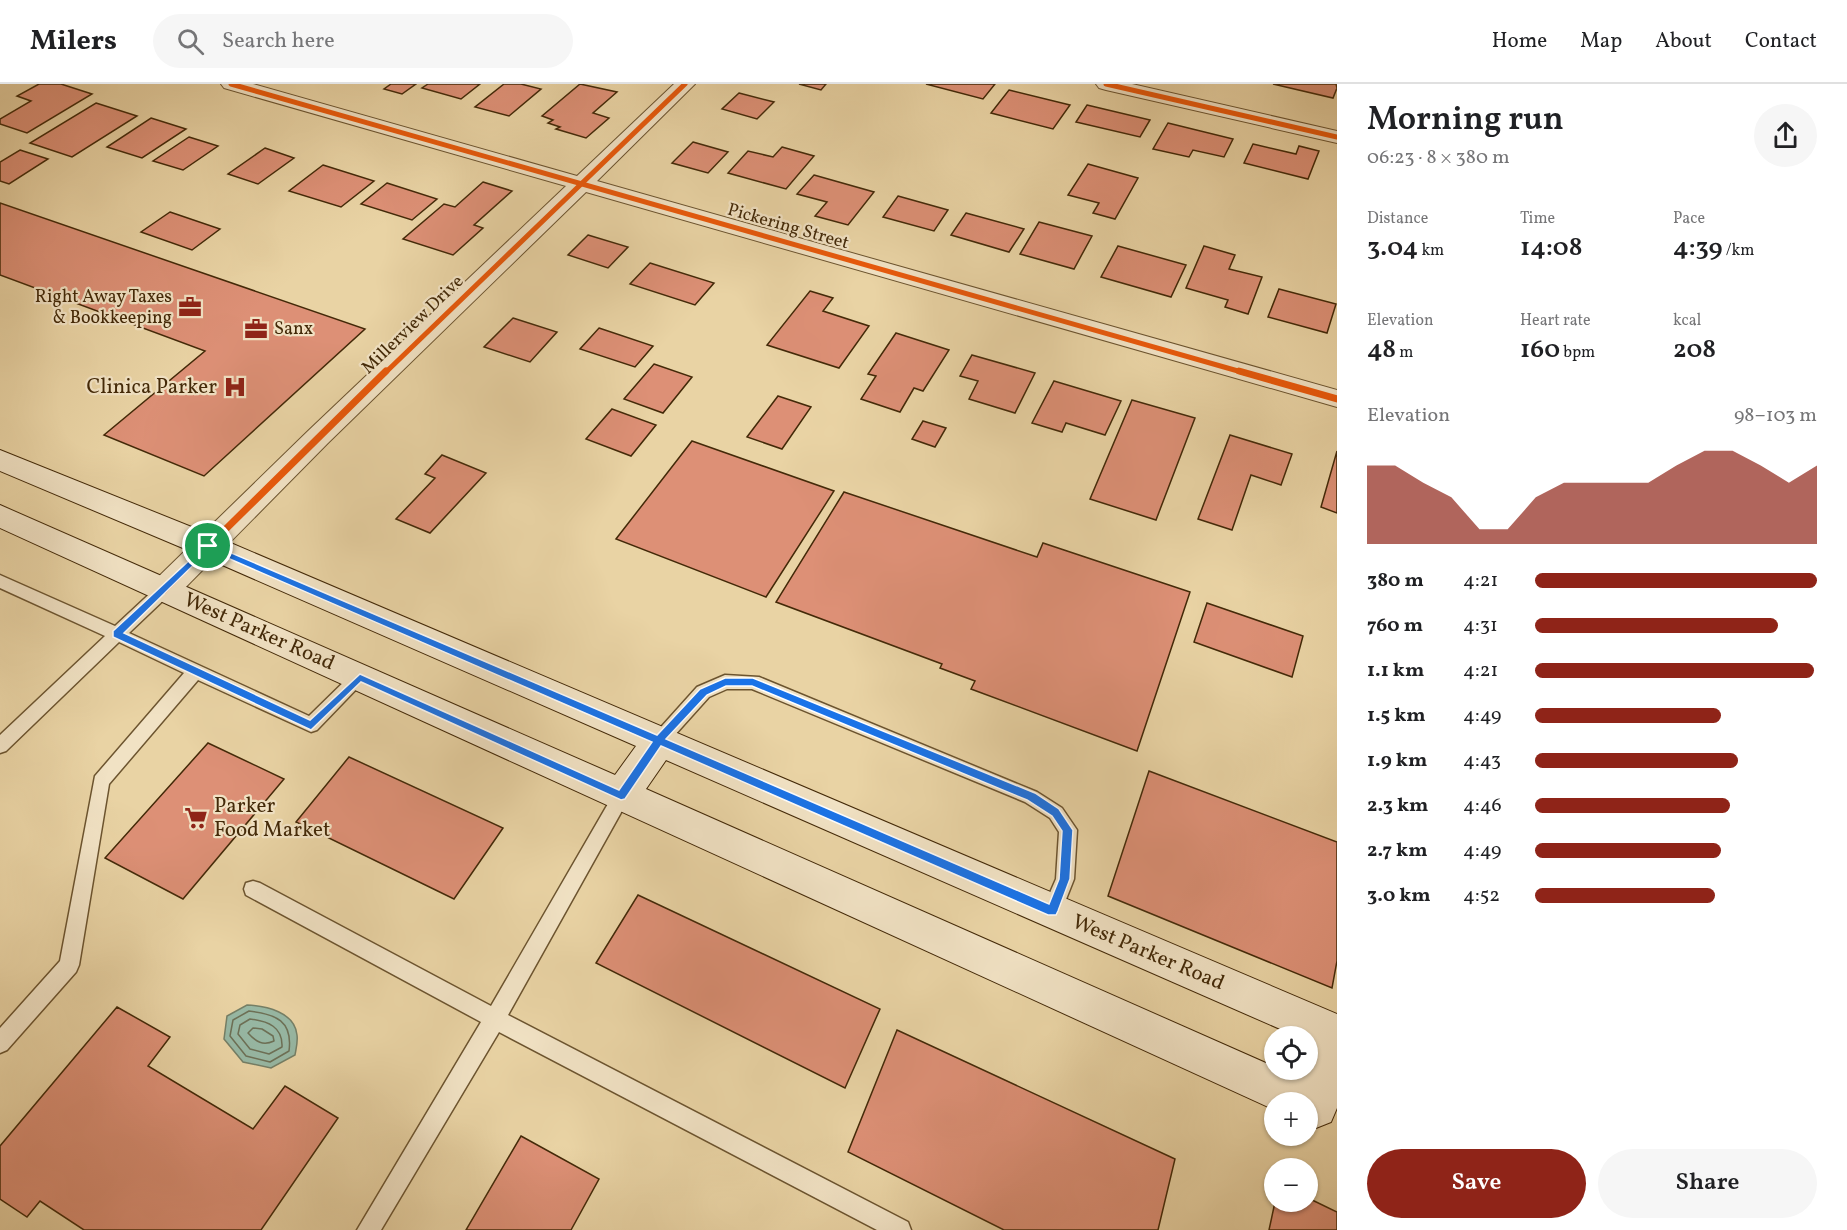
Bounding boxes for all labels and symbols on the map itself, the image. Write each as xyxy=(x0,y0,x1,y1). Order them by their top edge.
street label: Pickering Street xyxy=(724,198,852,256)
street label: Millerview Drive xyxy=(356,270,470,380)
place label: Right Away Taxes & Bookkeeping xyxy=(35,285,172,331)
office icon: Right Away Taxes & Bookkeeping xyxy=(177,294,203,320)
office icon: Sanx xyxy=(243,316,269,342)
place label: Sanx xyxy=(274,317,313,342)
place label: Clinica Parker xyxy=(86,373,217,402)
hospital icon: Clinica Parker xyxy=(222,374,248,400)
pin xyxy=(182,520,233,571)
street label: West Parker Road xyxy=(179,586,339,678)
place label: Parker Food Market xyxy=(214,792,330,845)
supermarket icon: Parker Food Market xyxy=(183,805,209,831)
street label: West Parker Road xyxy=(1067,908,1229,998)

